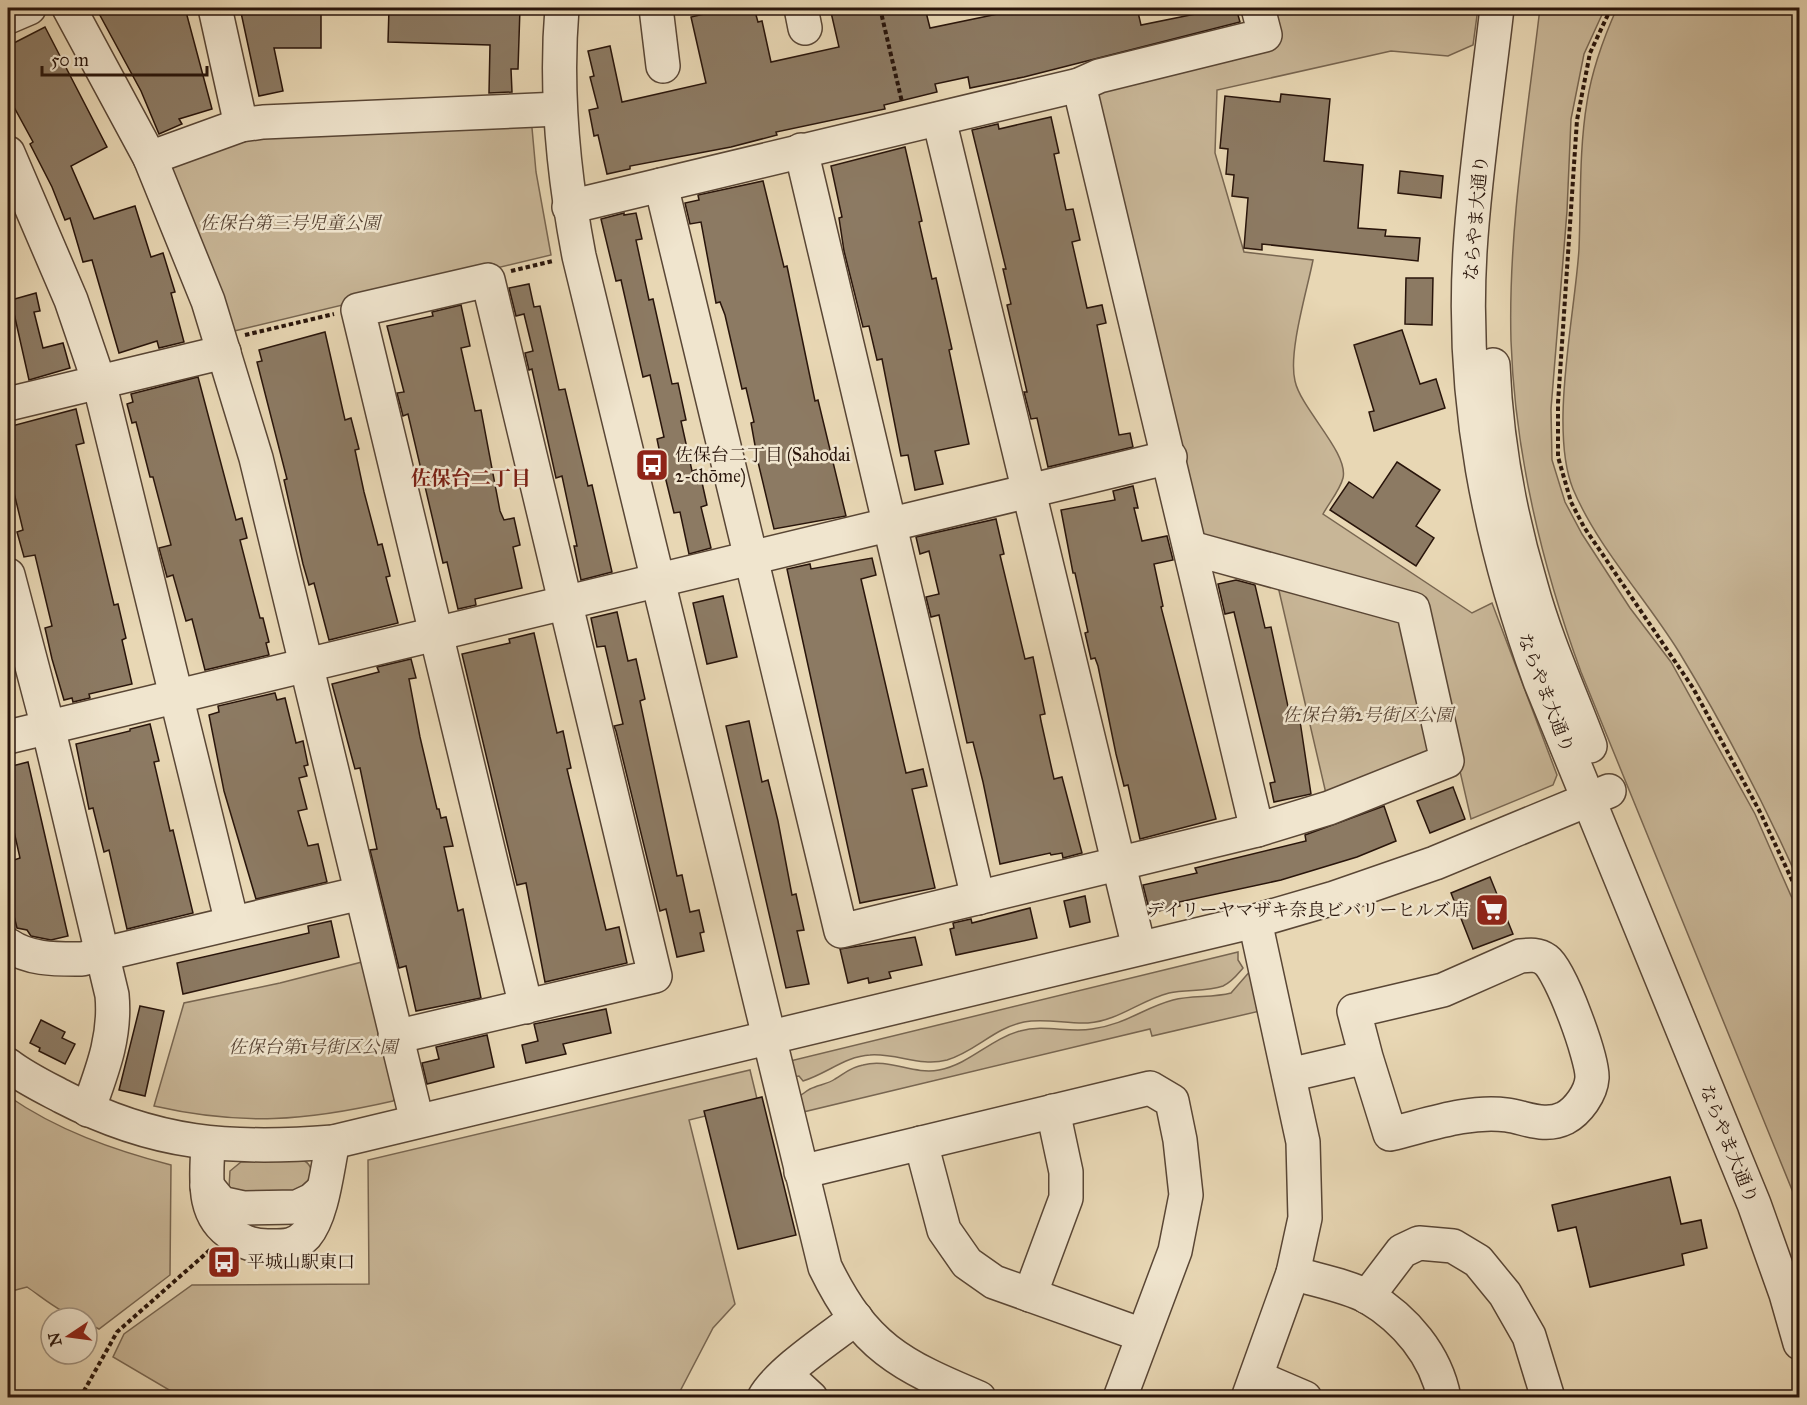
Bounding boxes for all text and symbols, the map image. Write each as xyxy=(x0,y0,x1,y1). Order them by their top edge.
scale bar xyxy=(42,39,207,77)
text: 50 m xyxy=(51,49,89,71)
street label: ならやま大通り xyxy=(1460,154,1492,282)
park label: 佐保台第三号児童公園 xyxy=(200,212,383,234)
place label: 佐保台二丁目 (Sahodai 2-chōme) xyxy=(675,444,851,488)
bus stop icon: 佐保台二丁目 (Sahodai 2-chōme) xyxy=(634,447,670,483)
district label: 佐保台二丁目 xyxy=(411,466,531,490)
street label: ならやま大通り xyxy=(1513,630,1579,756)
park label: 佐保台第2号街区公園 xyxy=(1283,704,1456,726)
supermarket icon: デイリーヤマザキ奈良ビバリーヒルズ店 xyxy=(1474,892,1510,928)
place label: デイリーヤマザキ奈良ビバリーヒルズ店 xyxy=(1147,899,1469,921)
park label: 佐保台第1号街区公園 xyxy=(228,1036,401,1058)
street label: ならやま大通り xyxy=(1695,1081,1763,1207)
bus stop icon: 平城山駅東口 xyxy=(206,1244,242,1280)
place label: 平城山駅東口 xyxy=(247,1251,355,1273)
north arrow xyxy=(39,1306,99,1366)
text: N xyxy=(44,1330,66,1348)

